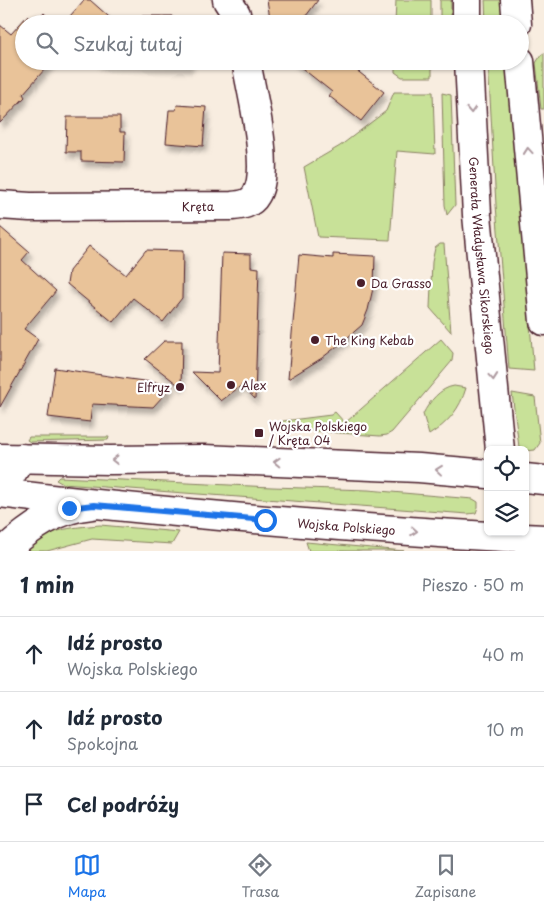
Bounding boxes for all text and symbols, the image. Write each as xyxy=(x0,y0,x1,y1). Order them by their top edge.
search box xyxy=(15,15,529,70)
icon: search xyxy=(33,29,61,57)
text: Szukaj tutaj xyxy=(73,29,183,57)
one-way arrow xyxy=(466,106,477,114)
one-way arrow xyxy=(523,146,534,154)
street label: Generała Władysława Sikorskiego xyxy=(465,156,500,355)
street label: Kręta xyxy=(182,197,215,215)
place label: Da Grasso xyxy=(371,274,432,292)
marker: Da Grasso xyxy=(355,277,367,289)
place label: The King Kebab xyxy=(325,331,414,349)
marker: The King Kebab xyxy=(309,334,321,346)
one-way arrow xyxy=(487,373,498,381)
place label: Alex xyxy=(241,376,266,394)
place label: Elfryz xyxy=(137,378,170,396)
marker: Alex xyxy=(225,379,237,391)
marker: Elfryz xyxy=(174,381,186,393)
place label: Wojska Polskiego / Kręta 04 xyxy=(269,417,367,449)
marker: Wojska Polskiego / Kręta 04 xyxy=(253,427,265,439)
map controls xyxy=(484,446,529,536)
button: locate xyxy=(484,446,529,491)
one-way arrow xyxy=(110,455,118,465)
one-way arrow xyxy=(273,457,280,467)
one-way arrow xyxy=(435,465,443,476)
button: layers xyxy=(484,491,529,536)
route end xyxy=(58,497,81,520)
route start xyxy=(254,509,277,532)
street label: Wojska Polskiego xyxy=(297,514,396,539)
one-way arrow xyxy=(411,526,419,537)
text: 1 min xyxy=(20,568,74,600)
text: Pieszo · 50 m xyxy=(422,572,524,596)
text: Idź prosto xyxy=(67,628,163,656)
icon: ahead xyxy=(20,640,48,668)
text: 40 m xyxy=(482,642,524,666)
text: Wojska Polskiego xyxy=(67,656,198,680)
text: Idź prosto xyxy=(67,703,163,731)
icon: ahead xyxy=(20,715,48,743)
text: 10 m xyxy=(487,717,524,741)
text: Spokojna xyxy=(67,731,138,755)
icon: arrive xyxy=(20,790,48,818)
text: Cel podróży xyxy=(67,790,179,818)
tab: Mapa xyxy=(68,851,106,902)
tab: Trasa xyxy=(241,851,279,902)
tab: Zapisane xyxy=(415,851,476,902)

